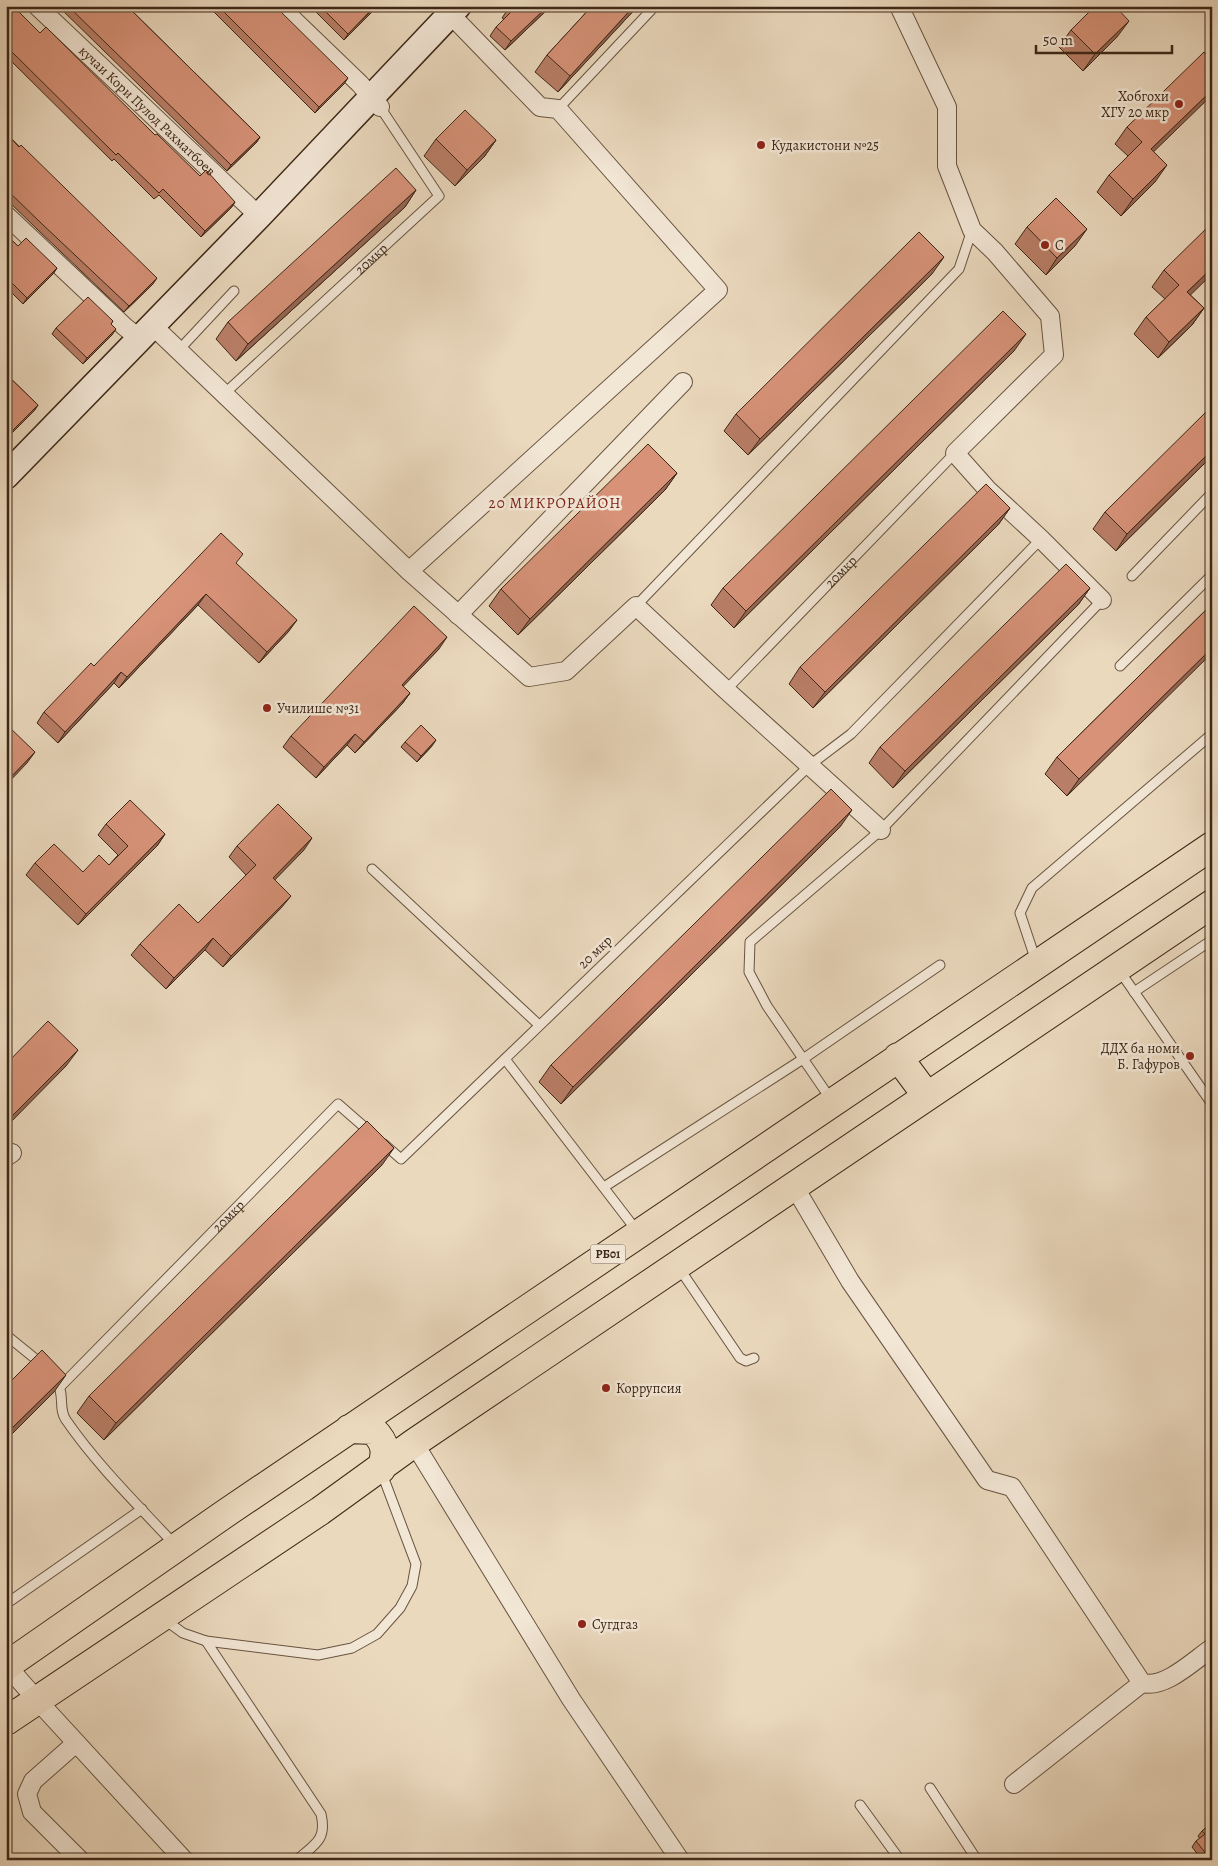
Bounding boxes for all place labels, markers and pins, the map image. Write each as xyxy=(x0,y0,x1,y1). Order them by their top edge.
place label: Хобгохи ХГУ 20 мкр xyxy=(1101,87,1169,122)
marker: Хобгохи ХГУ 20 мкр xyxy=(1173,98,1185,110)
place label: Кудакистони №25 xyxy=(771,136,879,155)
marker: Кудакистони №25 xyxy=(755,139,767,151)
place label: С xyxy=(1055,236,1064,255)
marker: С xyxy=(1039,239,1051,251)
place label: Училише №31 xyxy=(277,699,359,718)
marker: Училише №31 xyxy=(261,702,273,714)
place label: ДДХ ба номи Б. Гафуров xyxy=(1101,1039,1180,1074)
marker: ДДХ ба номи Б. Гафуров xyxy=(1184,1050,1196,1062)
place label: Коррупсия xyxy=(616,1379,682,1398)
marker: Коррупсия xyxy=(600,1382,612,1394)
place label: Сугдгаз xyxy=(592,1615,638,1634)
marker: Сугдгаз xyxy=(576,1618,588,1630)

